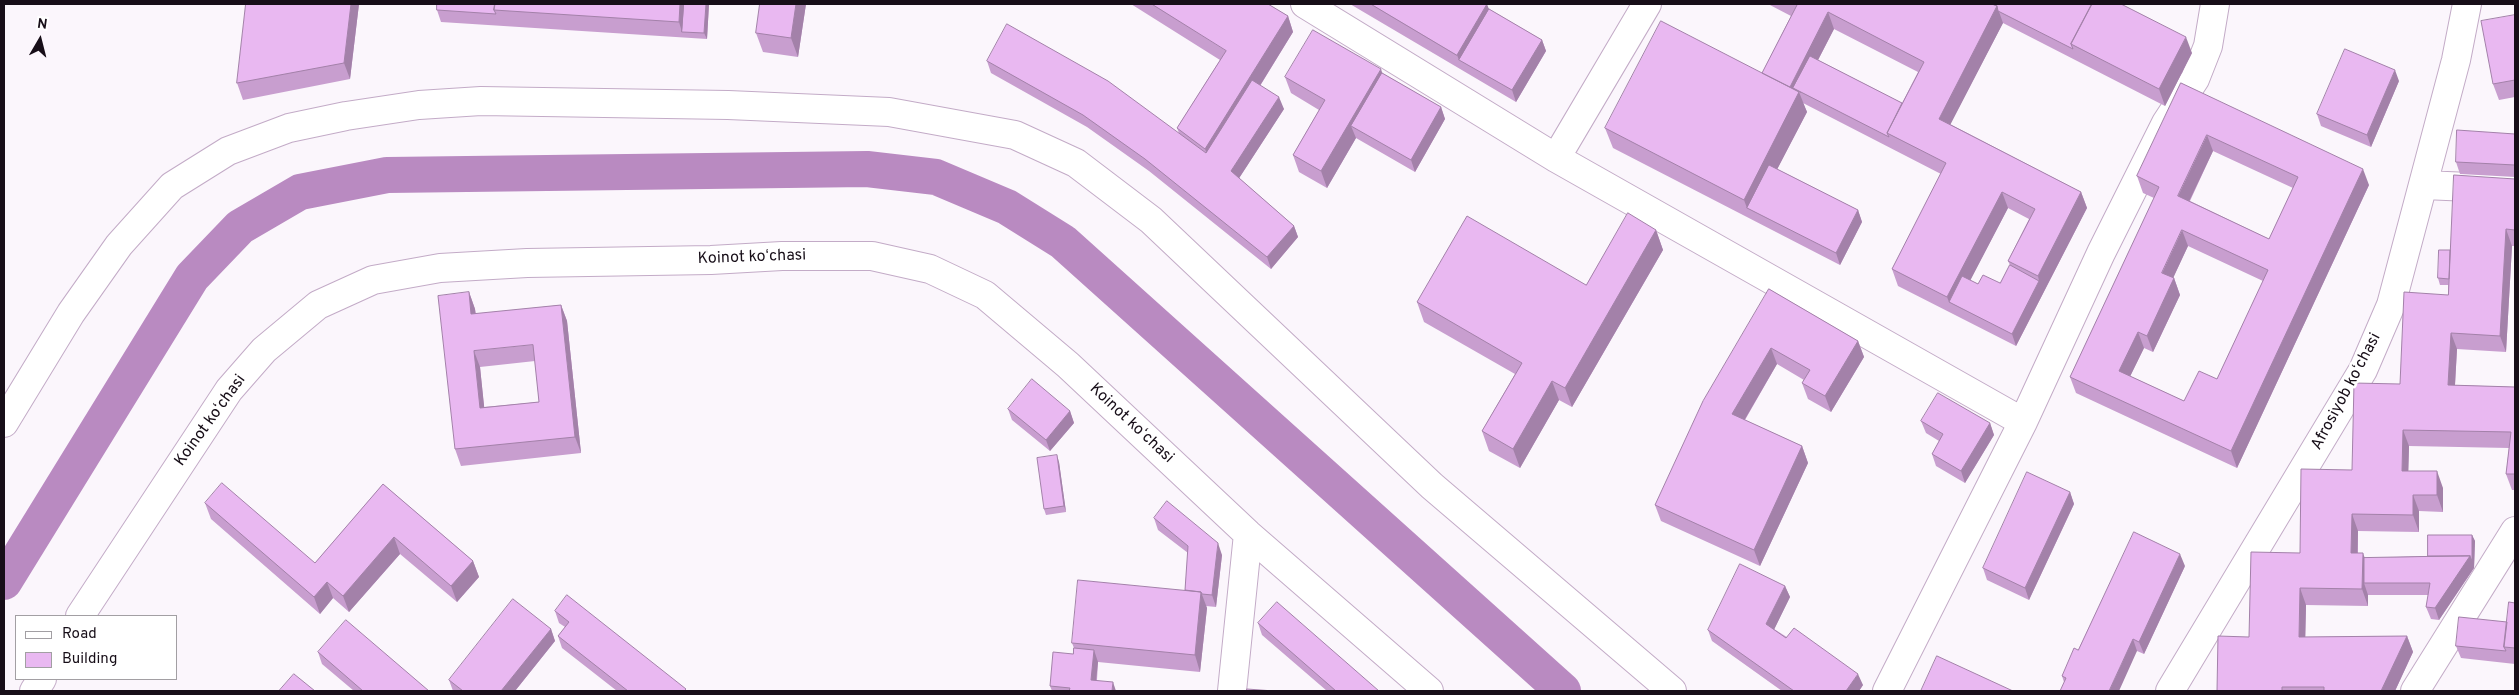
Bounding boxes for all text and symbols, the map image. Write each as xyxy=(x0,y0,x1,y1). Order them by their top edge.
north arrow xyxy=(15,15,65,65)
text: N xyxy=(36,16,48,34)
street label: Koinot koʻchasi xyxy=(697,247,807,269)
street label: Afrosiyob koʻchasi xyxy=(2308,330,2386,454)
street label: Koinot koʻchasi xyxy=(171,371,251,471)
street label: Koinot koʻchasi xyxy=(1085,380,1177,468)
legend xyxy=(15,615,178,680)
text: Road xyxy=(62,625,97,644)
text: Building xyxy=(62,650,117,669)

